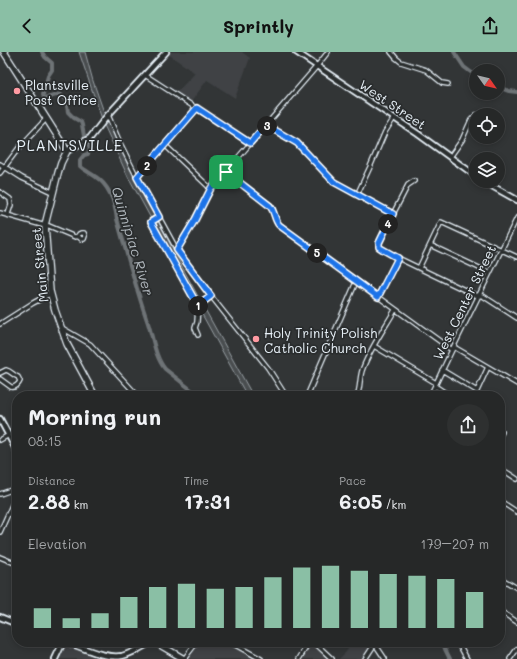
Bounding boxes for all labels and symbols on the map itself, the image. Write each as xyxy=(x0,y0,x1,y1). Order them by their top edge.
north arrow xyxy=(469,64,505,100)
street label: West Street xyxy=(356,75,430,133)
place label: Plantsville Post Office xyxy=(25,76,97,108)
marker: Plantsville Post Office xyxy=(12,86,22,96)
pin: 3 xyxy=(257,116,277,136)
district label: PLANTSVILLE xyxy=(17,135,123,155)
pin xyxy=(209,155,243,189)
pin: 2 xyxy=(137,156,157,176)
water label: Quinnipiac River xyxy=(107,184,159,298)
pin: 4 xyxy=(378,214,398,234)
street label: Main Street xyxy=(27,226,51,303)
street label: West Center Street xyxy=(429,241,499,362)
pin: 5 xyxy=(307,243,327,263)
pin: 1 xyxy=(188,296,208,316)
place label: Holy Trinity Polish Catholic Church xyxy=(264,324,377,356)
marker: Holy Trinity Polish Catholic Church xyxy=(251,334,261,344)

